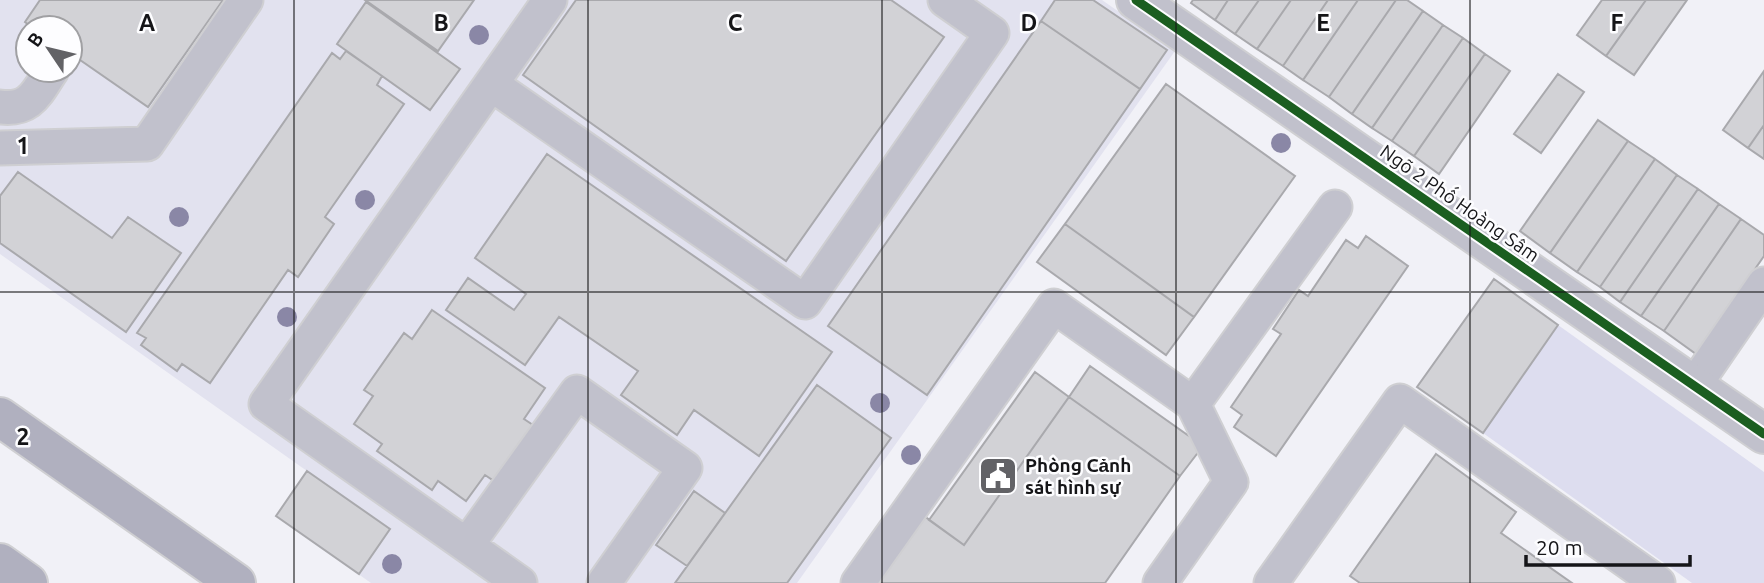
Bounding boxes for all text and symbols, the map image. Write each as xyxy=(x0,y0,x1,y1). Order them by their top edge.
text: A xyxy=(139,10,155,35)
text: B xyxy=(433,10,449,35)
text: C xyxy=(728,10,743,35)
text: D xyxy=(1021,10,1037,35)
text: E xyxy=(1316,10,1330,35)
text: F xyxy=(1611,10,1624,35)
north arrow xyxy=(14,14,84,84)
text: B xyxy=(22,28,48,51)
text: 1 xyxy=(17,133,29,158)
street label: Ngõ 2 Phố Hoàng Sâm xyxy=(1376,138,1545,266)
text: 2 xyxy=(17,424,29,449)
place label: Phòng Cảnh sát hình sự xyxy=(1025,454,1131,498)
public building icon: Phòng Cảnh sát hình sự xyxy=(977,455,1019,497)
scale bar xyxy=(1526,524,1690,568)
text: 20 m xyxy=(1536,535,1583,559)

